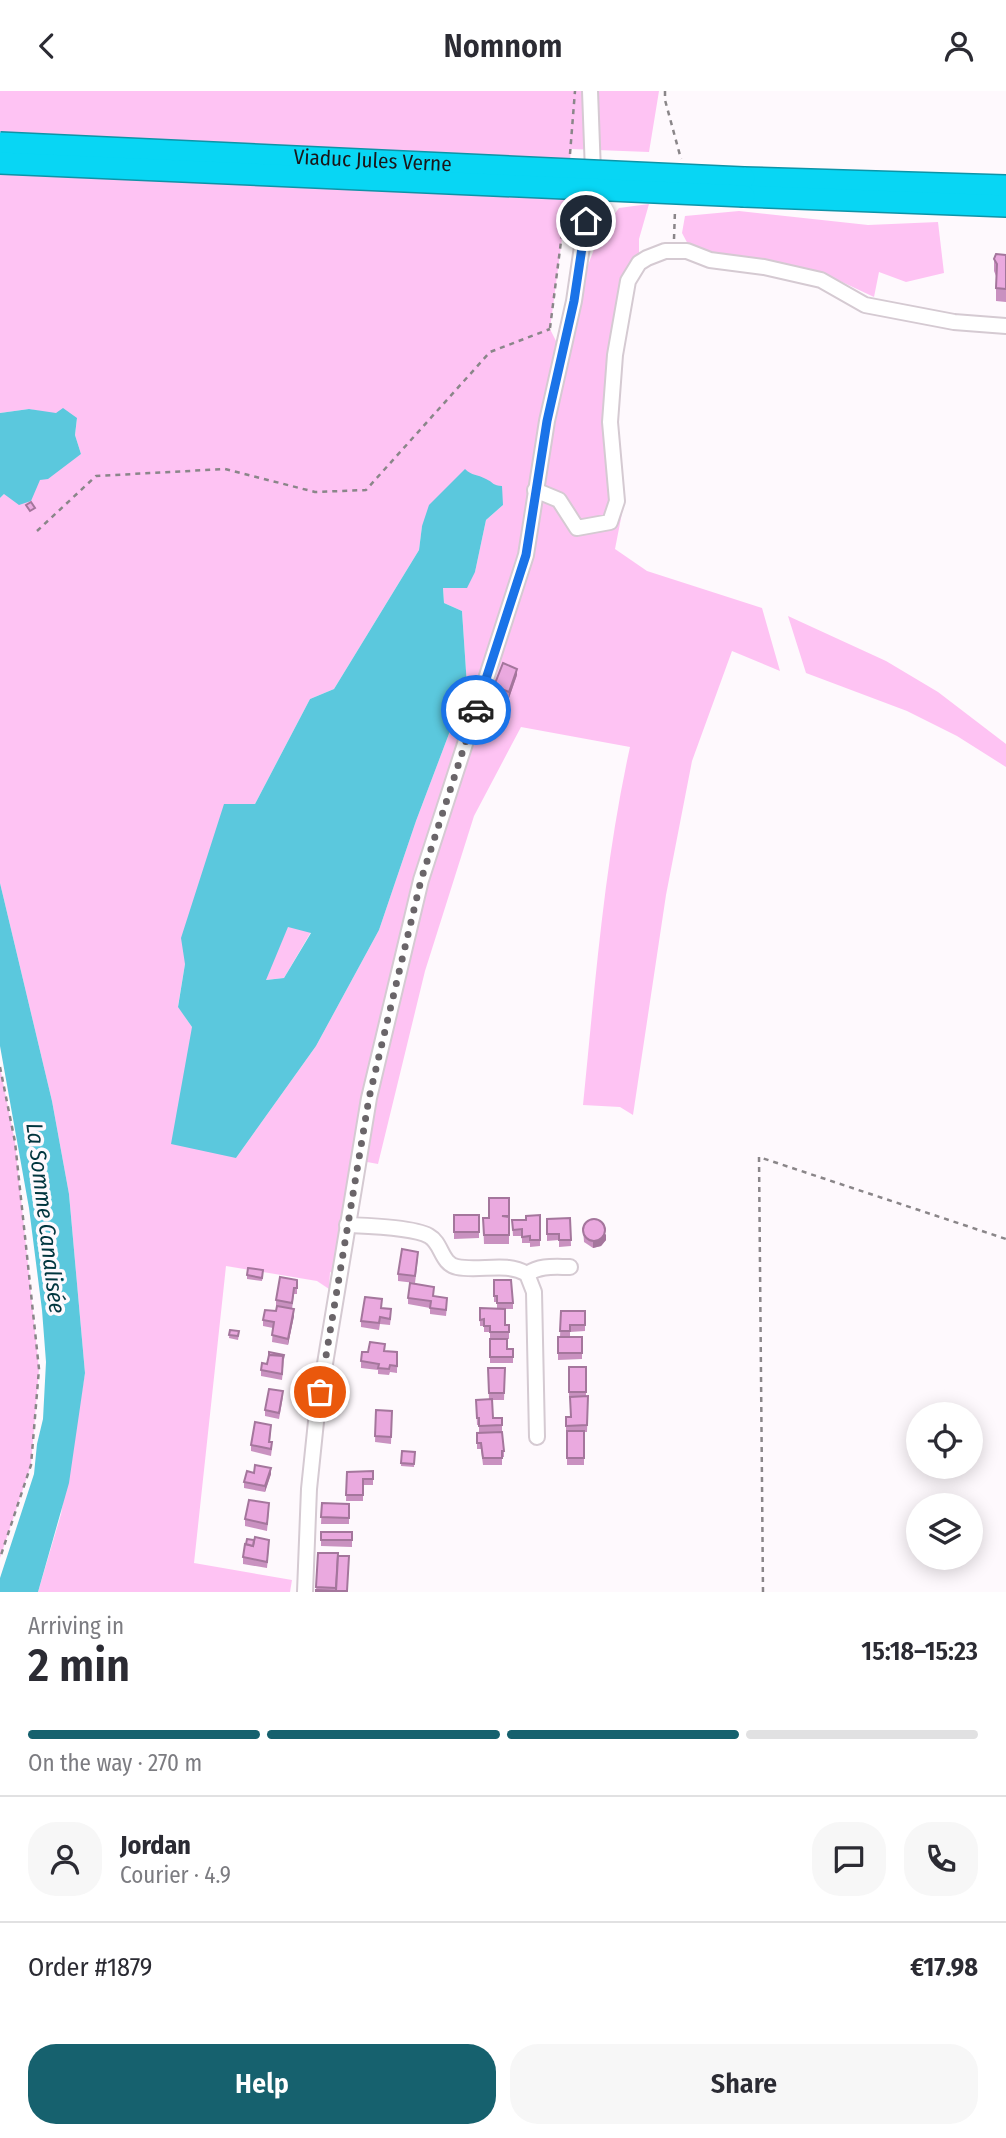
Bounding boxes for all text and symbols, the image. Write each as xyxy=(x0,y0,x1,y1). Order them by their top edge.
icon: back xyxy=(28,27,66,65)
text: Nomnom xyxy=(443,27,563,65)
icon: person xyxy=(940,27,978,65)
street label: Viaduc Jules Verne xyxy=(293,144,452,177)
pin xyxy=(556,191,616,251)
icon: home xyxy=(567,202,605,240)
courier xyxy=(441,675,511,745)
icon: car xyxy=(457,691,495,729)
water label: La Somme Canalisée xyxy=(20,1121,72,1315)
pin xyxy=(290,1362,350,1422)
icon: bag xyxy=(301,1373,339,1411)
map controls xyxy=(906,1402,983,1570)
button: locate xyxy=(906,1402,983,1479)
button: layers xyxy=(906,1493,983,1570)
text: Arriving in xyxy=(28,1612,124,1640)
text: 15:18–15:23 xyxy=(861,1636,978,1667)
text: 2 min xyxy=(28,1638,130,1693)
text: On the way · 270 m xyxy=(28,1749,202,1777)
button: person xyxy=(28,1822,102,1896)
button: chat xyxy=(812,1822,886,1896)
button: phone xyxy=(904,1822,978,1896)
text: Jordan xyxy=(120,1830,191,1861)
text: Courier · 4.9 xyxy=(120,1861,231,1889)
text: Order #1879 xyxy=(28,1952,153,1983)
text: €17.98 xyxy=(910,1952,978,1983)
button: Help xyxy=(28,2044,496,2124)
button: Share xyxy=(510,2044,978,2124)

